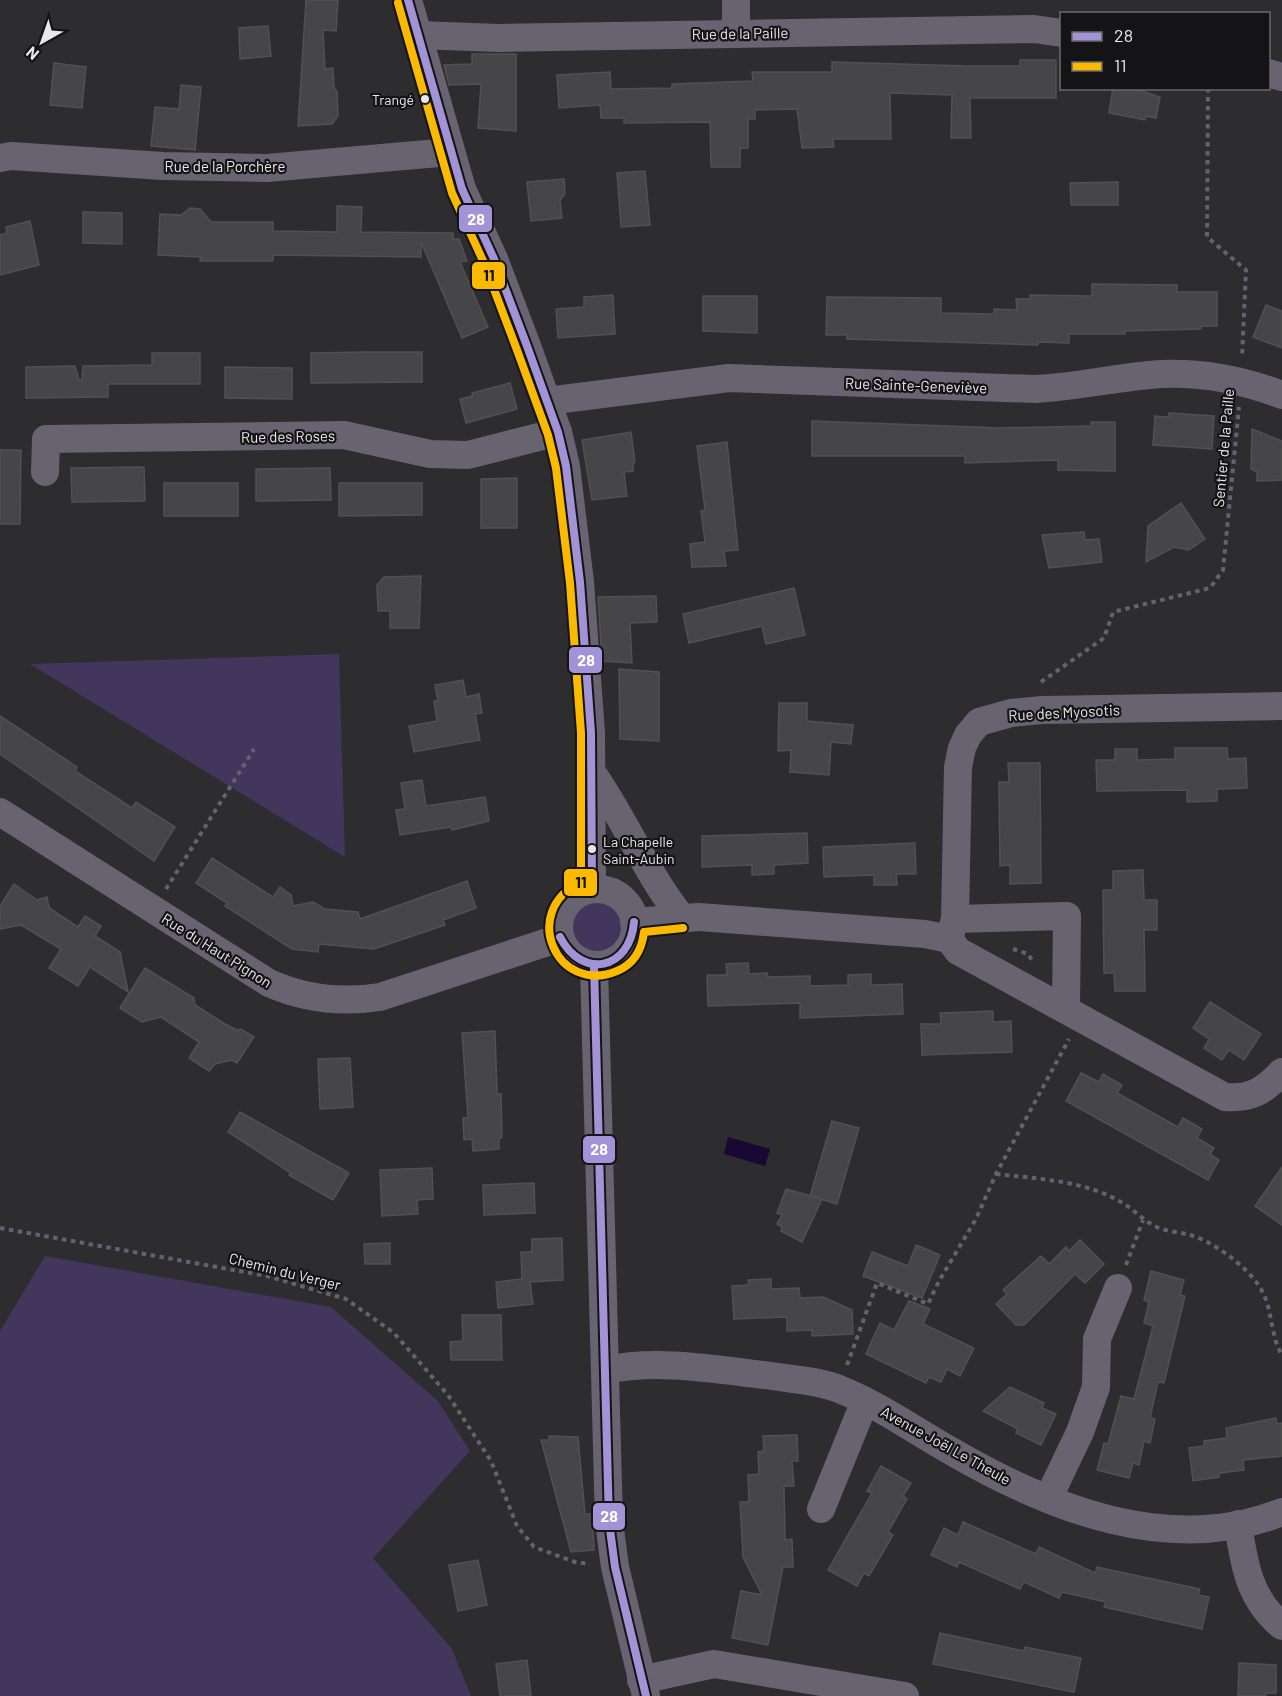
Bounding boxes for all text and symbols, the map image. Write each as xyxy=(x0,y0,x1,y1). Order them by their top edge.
north arrow xyxy=(12,12,72,72)
legend xyxy=(1060,12,1270,90)
street label: Rue de la Paille xyxy=(691,23,789,43)
text: 28 xyxy=(1114,24,1133,46)
text: N xyxy=(22,43,42,65)
text: 11 xyxy=(1114,54,1127,76)
place label: Trangé xyxy=(372,91,414,108)
marker: Trangé xyxy=(419,93,431,105)
street label: Rue de la Porchère xyxy=(165,157,285,175)
line badge: 28 xyxy=(458,204,493,233)
text: 28 xyxy=(467,209,485,228)
line badge: 11 xyxy=(471,261,506,290)
text: 11 xyxy=(483,265,495,284)
street label: Rue Sainte-Geneviève xyxy=(845,374,987,396)
street label: Sentier de la Paille xyxy=(1209,388,1237,508)
street label: Rue des Roses xyxy=(241,426,335,446)
line badge: 28 xyxy=(568,646,603,674)
text: 28 xyxy=(577,650,595,669)
street label: Rue des Myosotis xyxy=(1008,700,1120,724)
place label: La Chapelle Saint-Aubin xyxy=(603,833,675,867)
marker: La Chapelle Saint-Aubin xyxy=(586,843,598,855)
line badge: 11 xyxy=(563,868,598,897)
text: 11 xyxy=(575,872,587,891)
street label: Rue du Haut Pignon xyxy=(159,909,275,991)
line badge: 28 xyxy=(582,1135,616,1164)
text: 28 xyxy=(590,1139,608,1158)
street label: Chemin du Verger xyxy=(227,1248,343,1294)
street label: Avenue Joël Le Theule xyxy=(878,1402,1014,1488)
line badge: 28 xyxy=(592,1502,626,1531)
text: 28 xyxy=(600,1506,618,1525)

